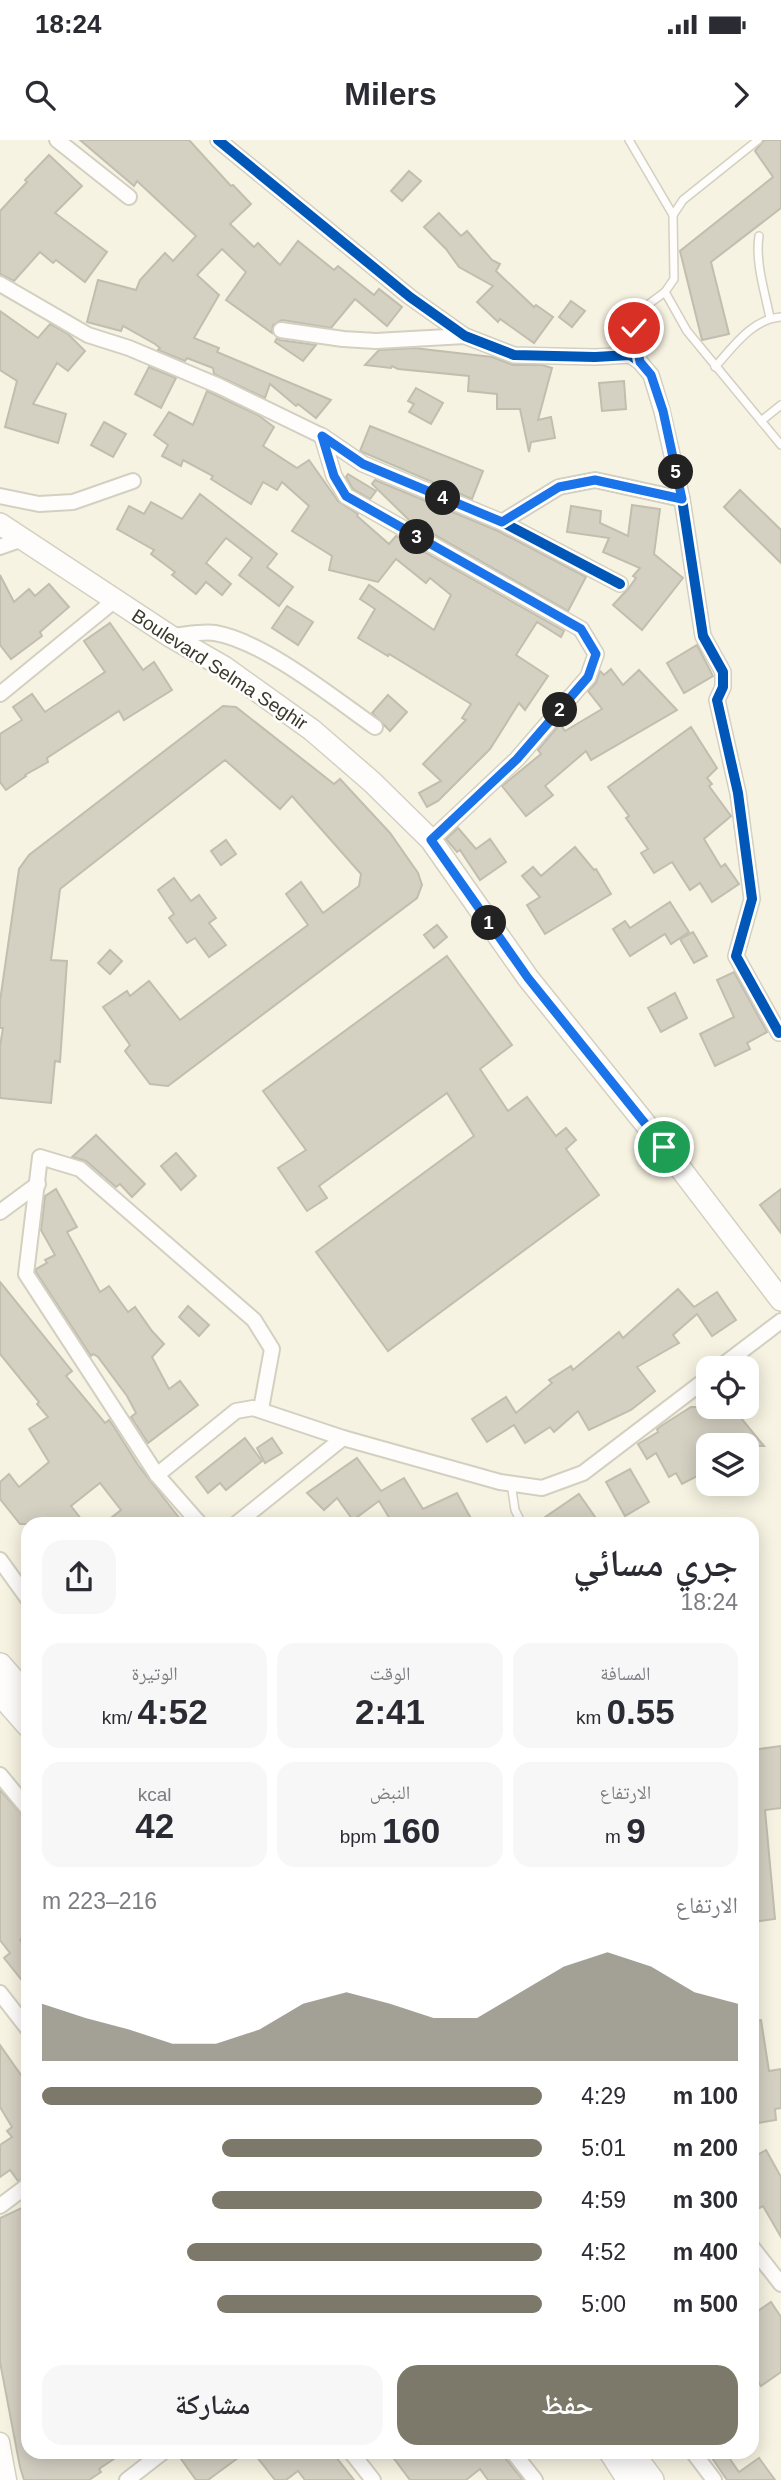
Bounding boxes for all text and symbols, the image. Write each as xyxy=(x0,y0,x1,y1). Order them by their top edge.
text: 18:24 xyxy=(35,9,102,39)
icon: search xyxy=(21,76,59,114)
text: Milers xyxy=(344,76,437,112)
icon: forward xyxy=(722,76,760,114)
pin xyxy=(604,298,664,358)
icon: check xyxy=(615,309,653,347)
pin: 5 xyxy=(658,454,694,490)
text: 5 xyxy=(670,461,681,482)
pin: 4 xyxy=(426,480,460,516)
text: 4 xyxy=(437,487,448,508)
pin: 3 xyxy=(400,520,434,554)
text: 3 xyxy=(411,526,422,547)
street label: Boulevard Selma Seghir xyxy=(128,605,312,734)
pin: 2 xyxy=(542,692,578,728)
text: 2 xyxy=(554,699,565,720)
pin: 1 xyxy=(472,906,506,940)
text: 1 xyxy=(483,912,494,933)
pin xyxy=(634,1117,694,1177)
icon: arrive xyxy=(645,1128,683,1166)
map controls xyxy=(696,1356,759,1496)
button: locate xyxy=(696,1356,759,1419)
button: layers xyxy=(696,1433,759,1496)
button: share xyxy=(42,1540,116,1614)
text: جري مسائي xyxy=(573,1542,738,1584)
text: 18:24 xyxy=(680,1589,738,1615)
text: الوتيرة xyxy=(132,1663,178,1684)
text: الوقت xyxy=(370,1663,410,1684)
text: المسافة xyxy=(600,1663,651,1684)
text: 4:52 xyxy=(138,1692,208,1731)
text: 2:41 xyxy=(355,1692,425,1731)
text: 0.55 xyxy=(607,1692,675,1731)
text: /km xyxy=(102,1707,138,1728)
text: km xyxy=(576,1707,607,1728)
text: النبض xyxy=(370,1782,410,1803)
text: الارتفاع xyxy=(599,1782,651,1803)
text: kcal xyxy=(138,1784,172,1805)
text: 42 xyxy=(135,1806,174,1845)
text: 160 xyxy=(382,1811,440,1850)
text: 9 xyxy=(626,1811,646,1850)
text: bpm xyxy=(340,1826,382,1847)
text: m xyxy=(605,1826,626,1847)
text: 216–223 m xyxy=(42,1888,157,1914)
text: الارتفاع xyxy=(675,1892,738,1918)
text: 4:29 xyxy=(581,2083,626,2109)
text: 100 m xyxy=(673,2083,738,2109)
text: 5:01 xyxy=(581,2135,626,2161)
text: 200 m xyxy=(673,2135,738,2161)
text: 4:59 xyxy=(581,2187,626,2213)
text: 300 m xyxy=(673,2187,738,2213)
text: 4:52 xyxy=(581,2239,626,2265)
text: 400 m xyxy=(673,2239,738,2265)
text: 5:00 xyxy=(581,2291,626,2317)
text: 500 m xyxy=(673,2291,738,2317)
button: مشاركة xyxy=(42,2365,383,2445)
button: حفظ xyxy=(397,2365,738,2445)

